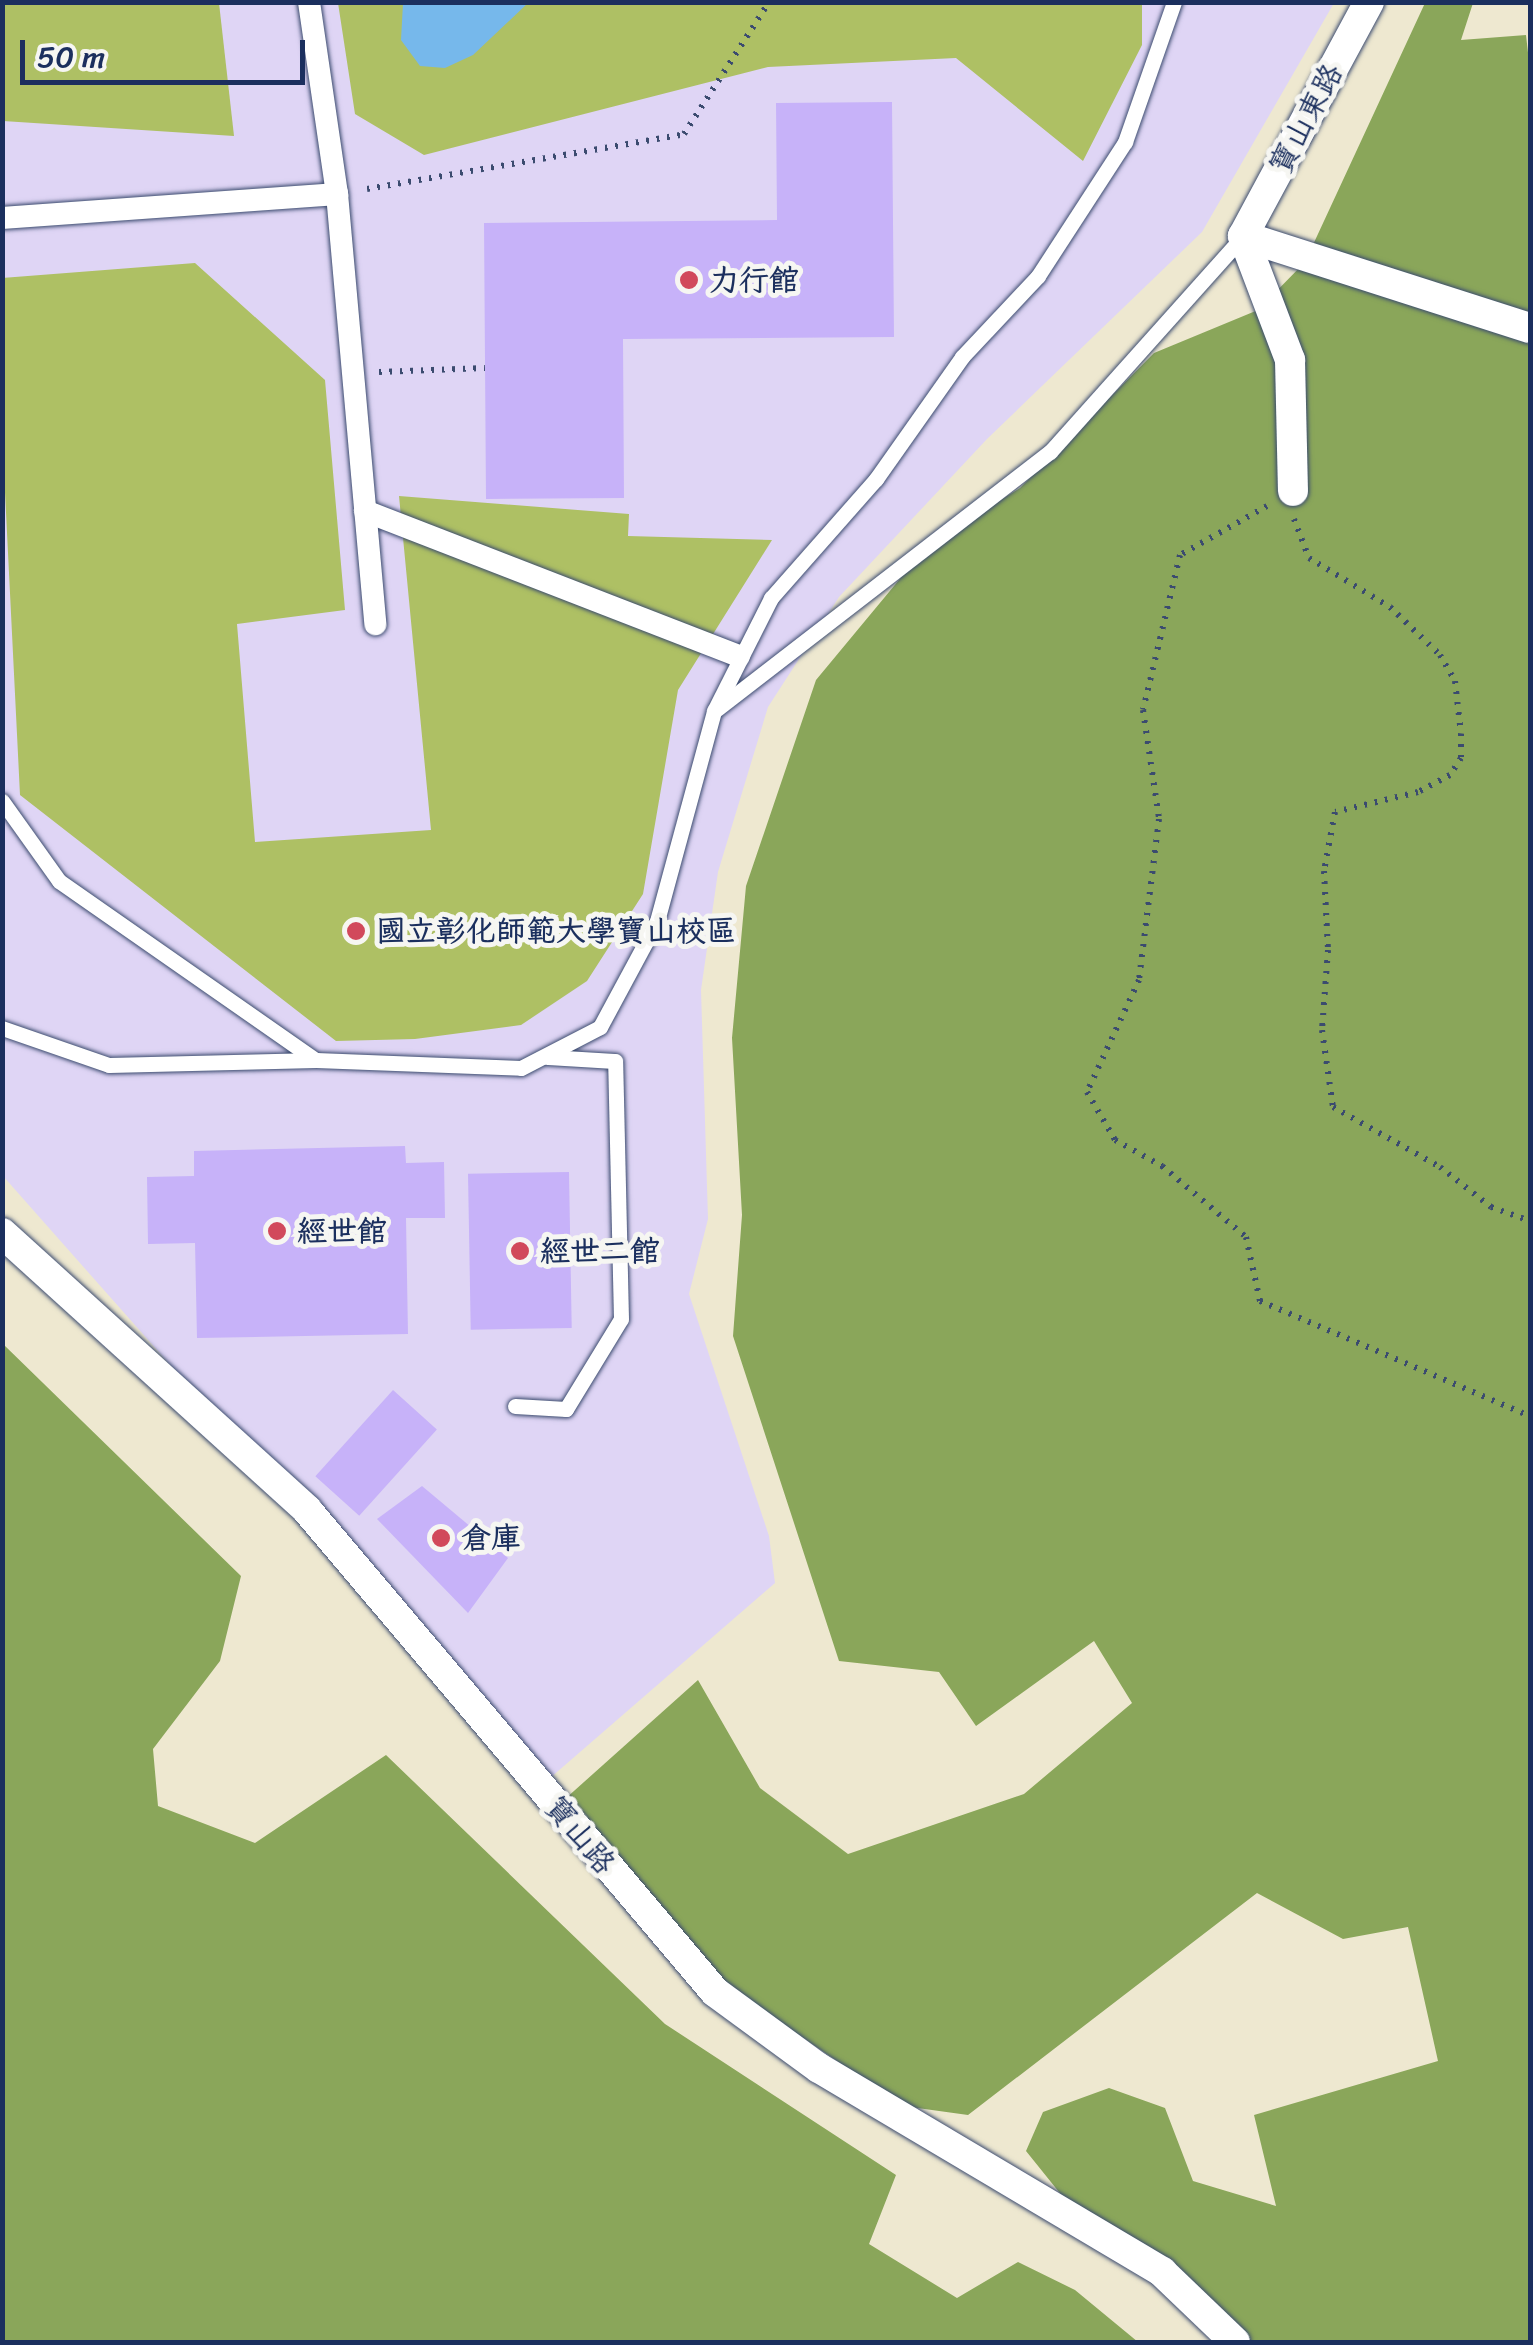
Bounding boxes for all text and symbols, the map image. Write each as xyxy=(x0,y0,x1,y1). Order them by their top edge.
scale bar xyxy=(25,20,310,82)
text: 50 m xyxy=(37,30,105,84)
street label: 寶山東路 xyxy=(1262,58,1350,180)
place label: 力行館 xyxy=(709,262,799,298)
marker: 力行館 xyxy=(678,269,700,291)
place label: 國立彰化師範大學寶山校區 xyxy=(376,913,736,949)
marker: 國立彰化師範大學寶山校區 xyxy=(345,920,367,942)
place label: 經世館 xyxy=(297,1213,387,1249)
marker: 經世館 xyxy=(266,1220,288,1242)
place label: 經世二館 xyxy=(540,1233,660,1269)
marker: 經世二館 xyxy=(509,1240,531,1262)
place label: 倉庫 xyxy=(461,1520,521,1556)
marker: 倉庫 xyxy=(430,1527,452,1549)
street label: 寶山路 xyxy=(537,1789,623,1881)

